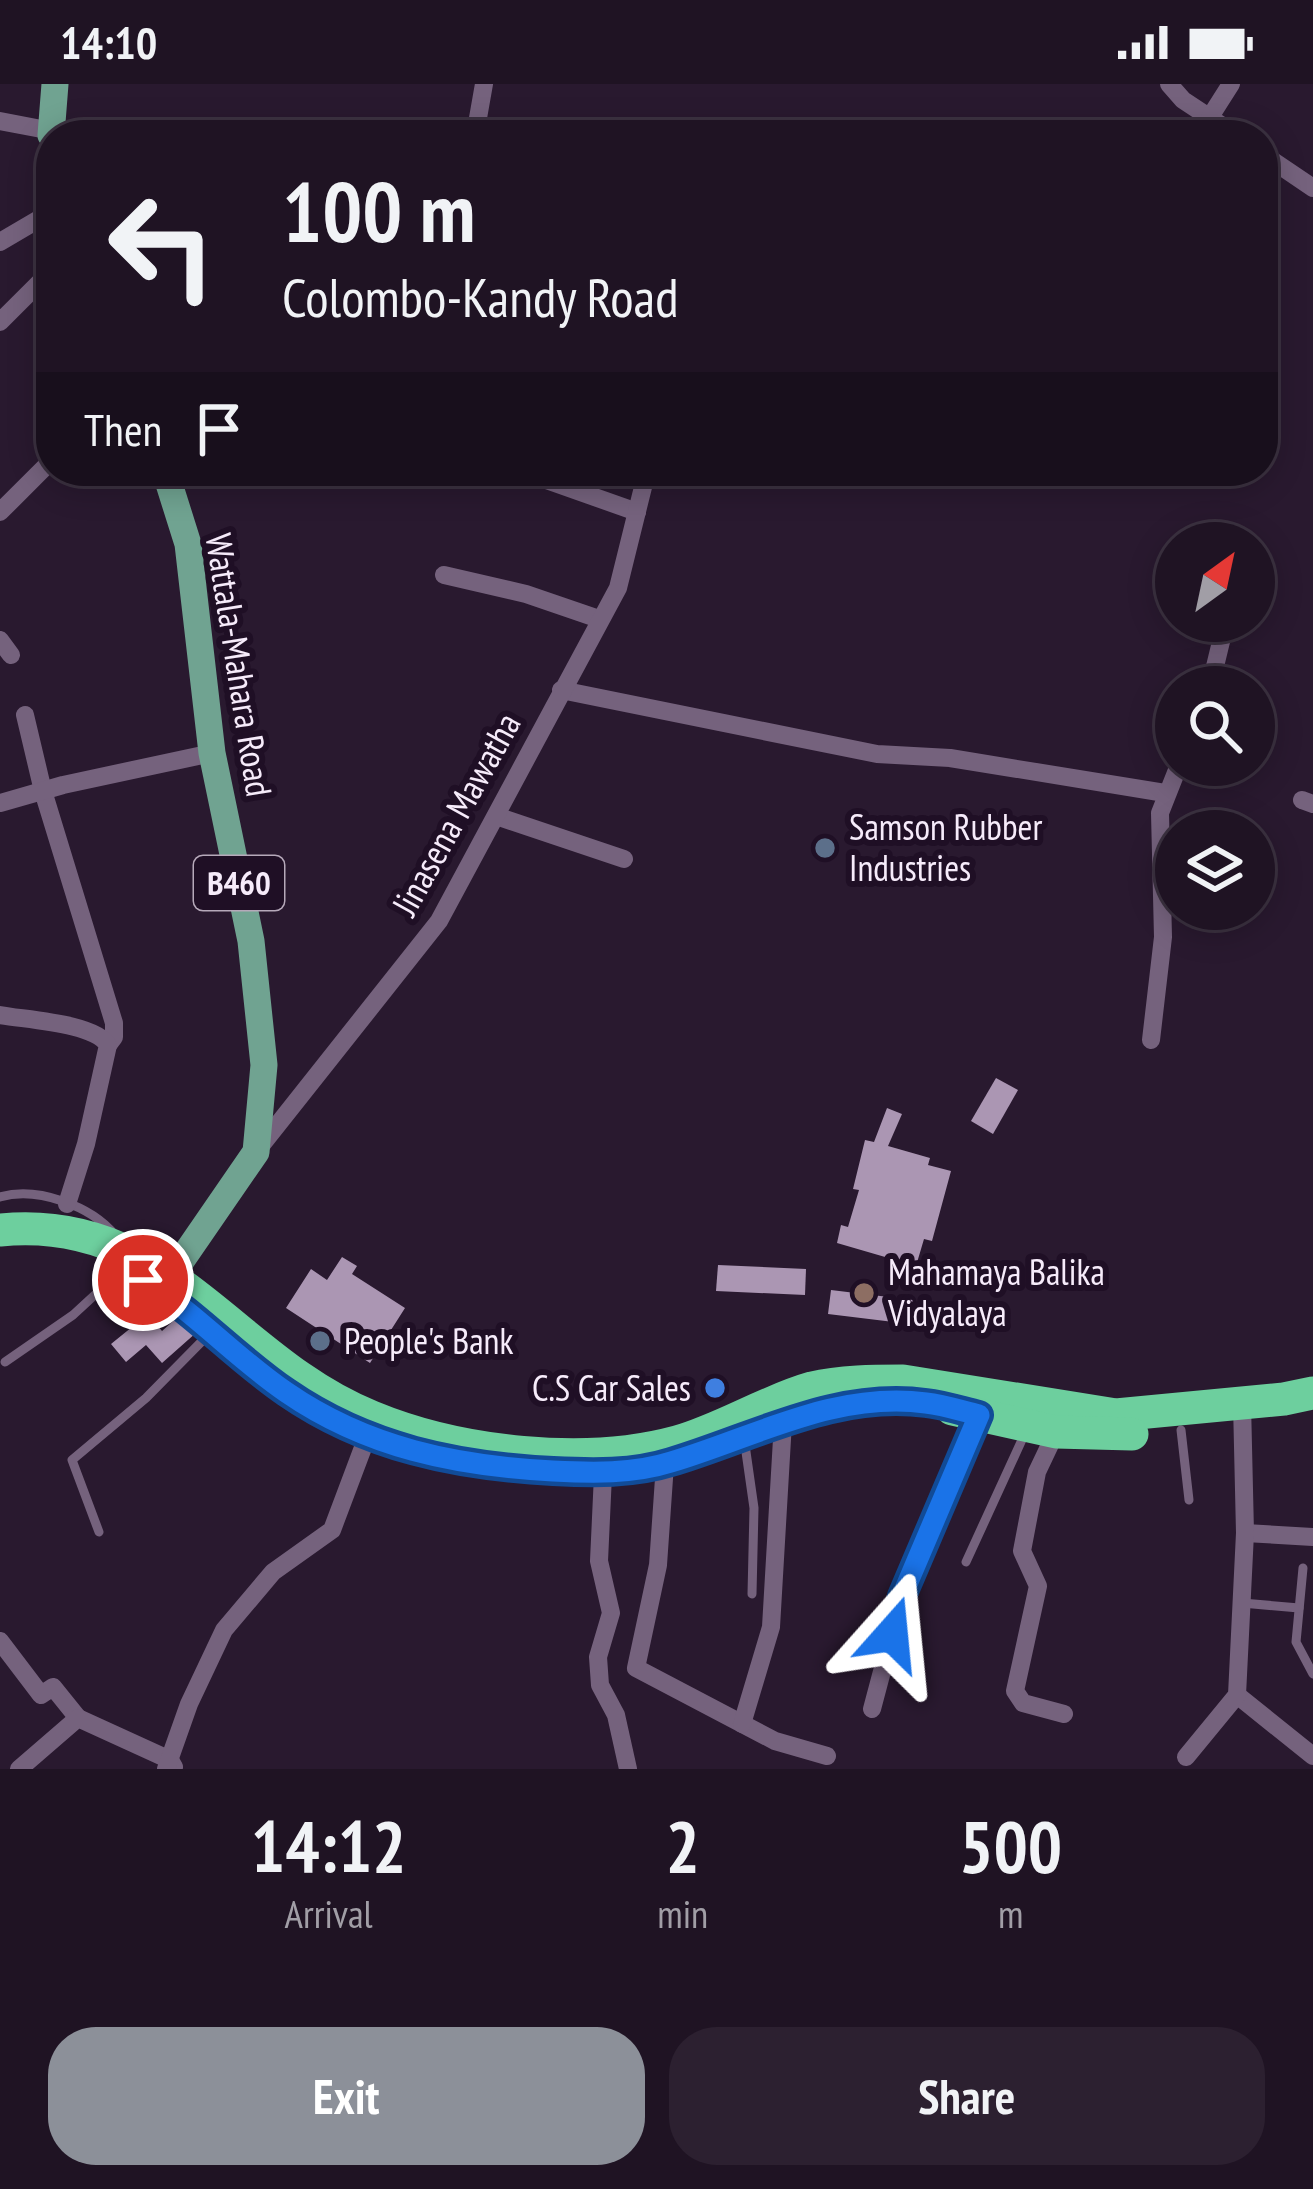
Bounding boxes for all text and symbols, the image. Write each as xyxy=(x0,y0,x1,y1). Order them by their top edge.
text: 14:10 xyxy=(60,13,157,71)
text: 100 m xyxy=(282,156,475,265)
icon: left xyxy=(84,168,240,324)
text: Colombo-Kandy Road xyxy=(282,262,679,332)
icon: arrive xyxy=(186,396,252,462)
text: Then xyxy=(84,400,162,458)
north arrow xyxy=(1155,522,1275,642)
map controls xyxy=(1155,522,1275,930)
street label: Wattala-Mahara Road xyxy=(195,530,283,800)
button: search xyxy=(1155,666,1275,786)
street label: Jinasena Mawatha xyxy=(380,704,531,924)
place label: Samson Rubber Industries xyxy=(849,803,1042,891)
button: layers xyxy=(1155,810,1275,930)
marker: Samson Rubber Industries xyxy=(812,835,838,861)
road number: B460 xyxy=(194,856,284,910)
pin xyxy=(92,1229,194,1331)
icon: arrive xyxy=(110,1247,176,1313)
place label: Mahamaya Balika Vidyalaya xyxy=(887,1248,1105,1336)
marker: Mahamaya Balika Vidyalaya xyxy=(851,1280,877,1306)
place label: People's Bank xyxy=(344,1317,513,1364)
marker: People's Bank xyxy=(307,1328,333,1354)
place label: C.S Car Sales xyxy=(532,1364,691,1411)
marker: C.S Car Sales xyxy=(702,1375,728,1401)
position arrow xyxy=(829,1571,955,1697)
text: 14:12 xyxy=(251,1799,407,1892)
text: 2 xyxy=(666,1799,700,1892)
text: 500 xyxy=(959,1799,1062,1892)
text: Arrival xyxy=(285,1888,373,1939)
text: min xyxy=(657,1888,708,1939)
text: m xyxy=(998,1888,1023,1939)
button: Exit xyxy=(48,2027,645,2165)
button: Share xyxy=(669,2027,1265,2165)

